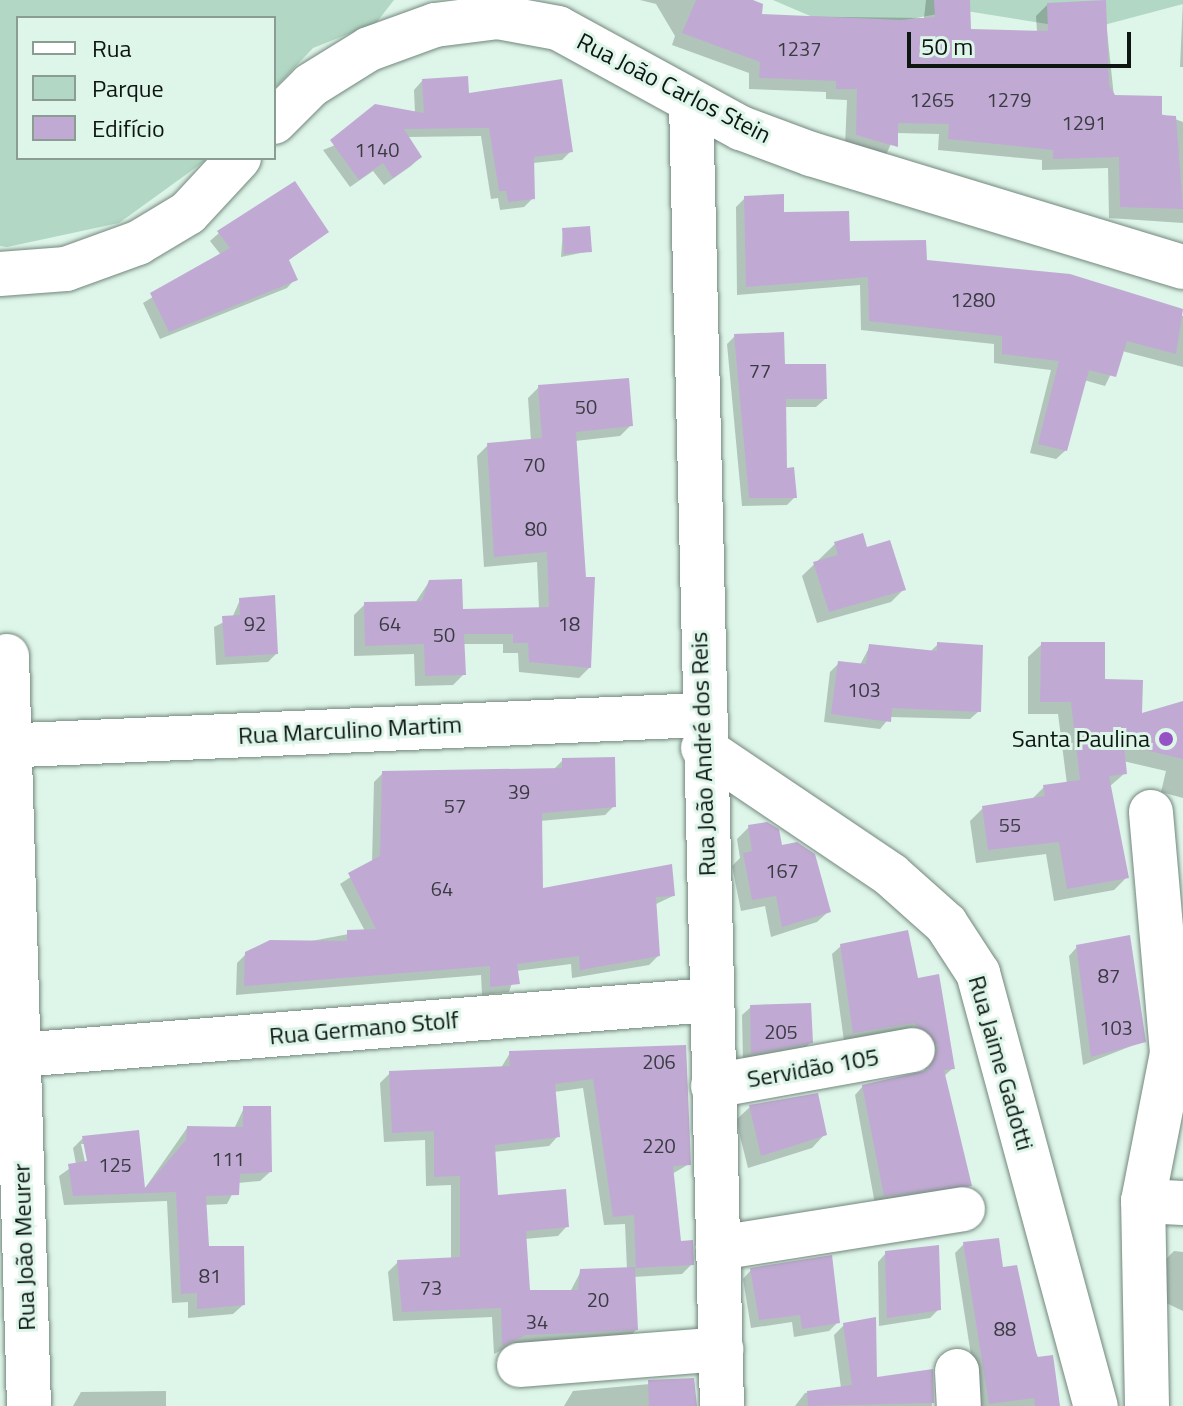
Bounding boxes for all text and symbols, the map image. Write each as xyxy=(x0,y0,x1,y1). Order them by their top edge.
legend xyxy=(16,16,276,160)
scale bar xyxy=(911,16,1135,66)
street label: Rua João Carlos Stein xyxy=(572,27,776,149)
text: 50 m xyxy=(921,28,973,64)
text: Rua xyxy=(92,30,131,66)
house number: 1237 xyxy=(777,36,821,60)
text: Parque xyxy=(92,70,164,106)
house number: 1265 xyxy=(910,87,954,111)
house number: 1279 xyxy=(987,87,1031,111)
text: Edifício xyxy=(92,110,165,146)
house number: 1291 xyxy=(1062,110,1106,134)
house number: 1140 xyxy=(355,137,399,161)
house number: 1280 xyxy=(951,287,995,311)
house number: 77 xyxy=(749,358,771,382)
house number: 50 xyxy=(575,394,597,418)
house number: 70 xyxy=(523,452,545,476)
house number: 80 xyxy=(525,516,547,540)
house number: 92 xyxy=(244,611,266,635)
house number: 64 xyxy=(379,611,401,635)
house number: 18 xyxy=(558,611,580,635)
house number: 50 xyxy=(433,622,455,646)
street label: Rua João André dos Reis xyxy=(684,631,722,877)
house number: 103 xyxy=(847,677,881,701)
street label: Rua Marculino Martim xyxy=(237,710,463,750)
place label: Santa Paulina xyxy=(1012,725,1150,753)
marker: Santa Paulina xyxy=(1157,730,1175,748)
house number: 39 xyxy=(508,779,530,803)
house number: 57 xyxy=(444,793,466,817)
house number: 55 xyxy=(999,812,1021,836)
house number: 167 xyxy=(765,858,799,882)
house number: 64 xyxy=(431,876,453,900)
house number: 87 xyxy=(1098,963,1120,987)
street label: Rua Jaime Gadotti xyxy=(962,972,1040,1154)
street label: Rua Germano Stolf xyxy=(268,1005,460,1051)
house number: 103 xyxy=(1099,1015,1133,1039)
house number: 205 xyxy=(764,1019,798,1043)
street label: Servidão 105 xyxy=(745,1042,881,1094)
house number: 206 xyxy=(642,1049,676,1073)
house number: 220 xyxy=(642,1133,676,1157)
house number: 111 xyxy=(211,1146,245,1170)
house number: 125 xyxy=(98,1152,132,1176)
street label: Rua João Meurer xyxy=(7,1163,41,1331)
house number: 81 xyxy=(199,1263,221,1287)
house number: 73 xyxy=(420,1275,442,1299)
house number: 20 xyxy=(587,1287,609,1311)
house number: 34 xyxy=(526,1309,548,1333)
house number: 88 xyxy=(994,1316,1016,1340)

